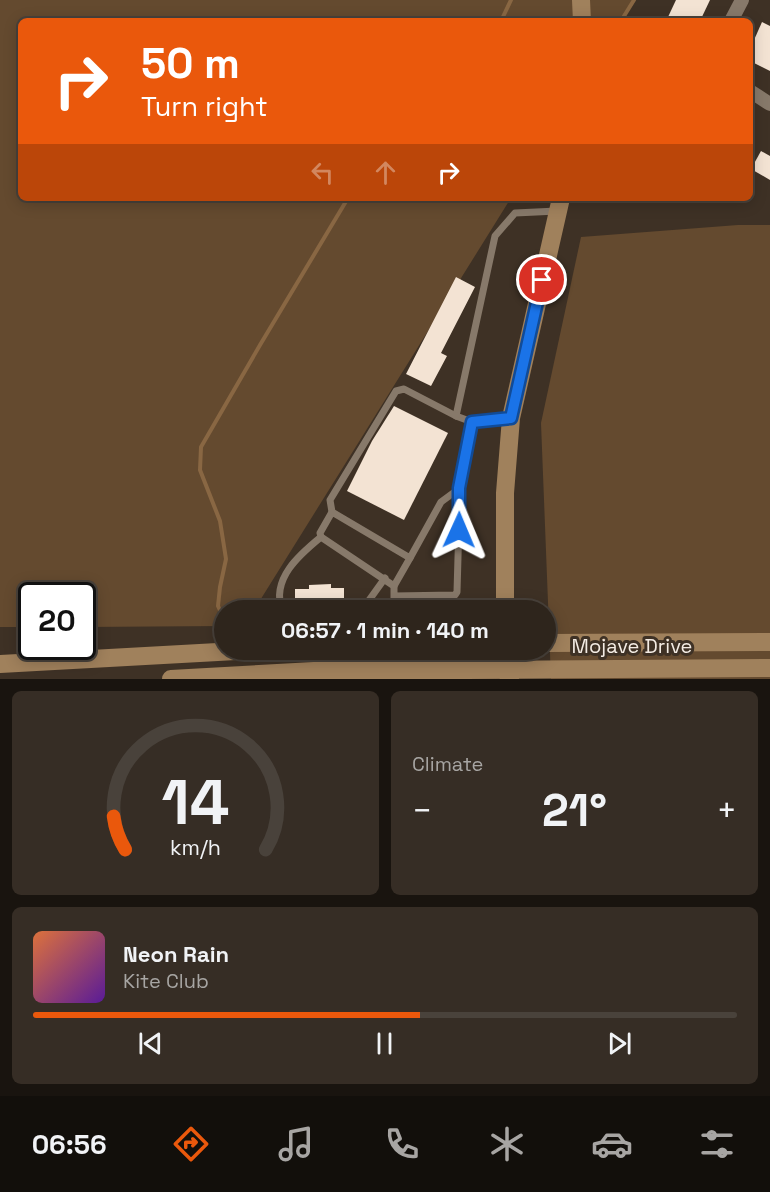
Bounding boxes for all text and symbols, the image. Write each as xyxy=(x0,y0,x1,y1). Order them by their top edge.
text: 50 m xyxy=(141,37,240,90)
icon: right xyxy=(42,42,120,120)
text: Turn right xyxy=(141,89,268,124)
icon: left xyxy=(306,156,339,189)
icon: ahead xyxy=(369,156,402,189)
icon: right xyxy=(432,156,465,189)
pin xyxy=(516,254,567,305)
icon: arrive xyxy=(525,263,558,296)
position arrow xyxy=(427,498,491,562)
speed limit sign: 20 xyxy=(18,582,96,660)
text: 06:57 · 1 min · 140 m xyxy=(281,616,489,644)
street label: Mojave Drive xyxy=(572,633,692,659)
text: Climate xyxy=(412,751,483,777)
text: 14 xyxy=(162,763,229,842)
text: 21° xyxy=(542,782,607,839)
text: − xyxy=(412,790,432,832)
text: + xyxy=(717,790,737,832)
text: km/h xyxy=(170,834,221,861)
text: Neon Rain xyxy=(123,940,229,968)
text: Kite Club xyxy=(123,968,209,994)
icon: previous xyxy=(134,1027,167,1060)
icon: pause xyxy=(368,1027,401,1060)
icon: next xyxy=(603,1027,636,1060)
icon: directions xyxy=(170,1123,212,1165)
icon: music xyxy=(275,1123,317,1165)
icon: phone xyxy=(381,1123,423,1165)
icon: climate xyxy=(486,1123,528,1165)
icon: car xyxy=(591,1123,633,1165)
icon: filters xyxy=(696,1123,738,1165)
text: 06:56 xyxy=(32,1127,107,1162)

